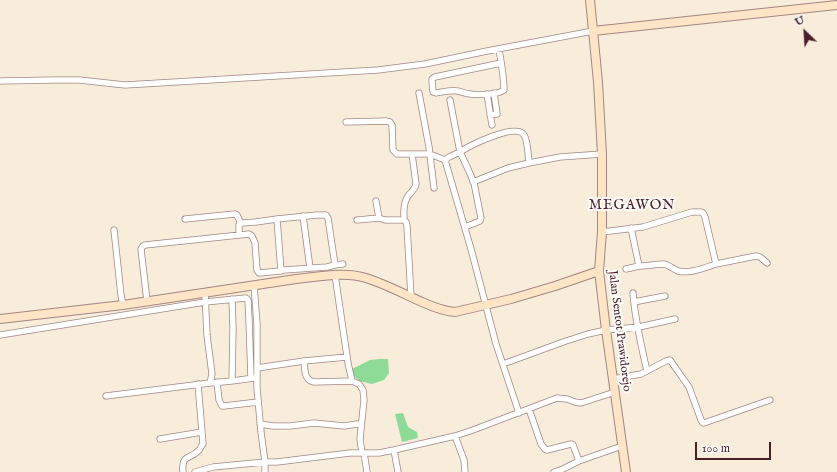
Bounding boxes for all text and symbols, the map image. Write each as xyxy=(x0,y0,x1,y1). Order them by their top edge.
north arrow xyxy=(785,12,825,52)
text: U xyxy=(793,13,807,29)
district label: MEGAWON xyxy=(589,198,675,214)
street label: Jalan Sentot Prawidorejo xyxy=(604,270,634,392)
scale bar xyxy=(697,434,773,460)
text: 100 m xyxy=(702,441,730,456)

